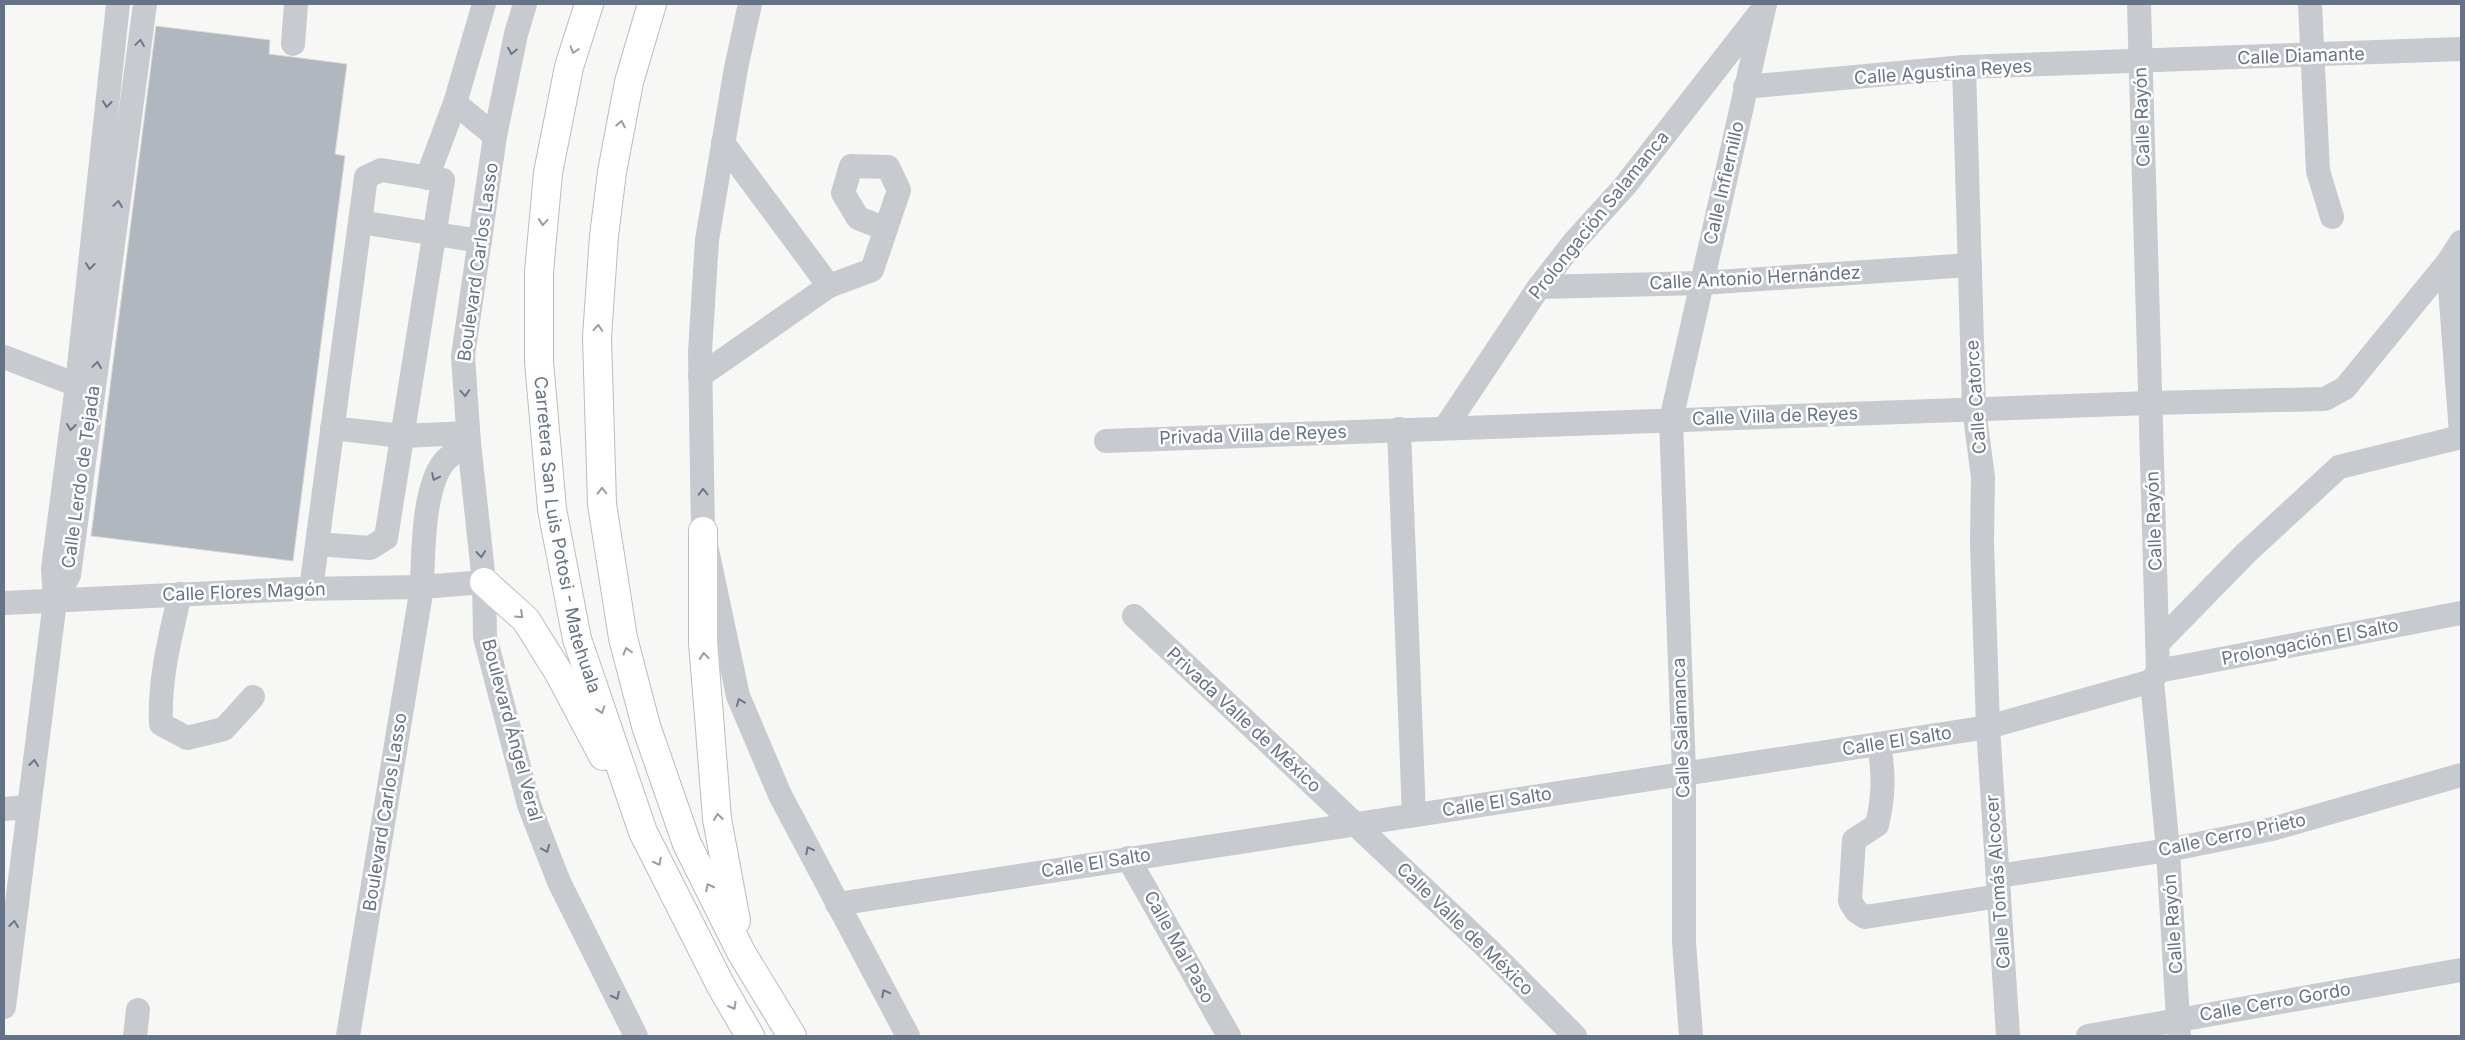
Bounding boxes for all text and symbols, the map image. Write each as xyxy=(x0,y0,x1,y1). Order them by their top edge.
one-way arrow xyxy=(134,38,144,47)
street label: Calle Diamante xyxy=(2237,43,2365,68)
one-way arrow xyxy=(508,46,518,55)
one-way arrow xyxy=(570,46,580,54)
street label: Calle Agustina Reyes xyxy=(1853,55,2033,88)
street label: Calle Rayón xyxy=(2129,67,2154,167)
one-way arrow xyxy=(102,101,113,109)
street label: Calle Infiernillo xyxy=(1699,119,1748,247)
one-way arrow xyxy=(615,120,625,128)
street label: Prolongación Salamanca xyxy=(1524,126,1673,303)
street label: Boulevard Carlos Lasso xyxy=(453,161,502,363)
one-way arrow xyxy=(112,200,123,208)
one-way arrow xyxy=(538,218,549,226)
street label: Calle Antonio Hernández xyxy=(1649,261,1861,294)
one-way arrow xyxy=(85,262,96,270)
one-way arrow xyxy=(592,324,603,332)
street label: Calle Catorce xyxy=(1961,339,1990,455)
one-way arrow xyxy=(91,361,102,369)
street label: Carretera San Luis Potosi - Matehuala xyxy=(530,375,606,696)
street label: Calle Lerdo de Tejada xyxy=(57,384,104,570)
one-way arrow xyxy=(460,389,471,397)
street label: Calle Villa de Reyes xyxy=(1692,402,1858,429)
street label: Privada Villa de Reyes xyxy=(1159,421,1347,448)
one-way arrow xyxy=(66,424,77,432)
street label: Calle Rayón xyxy=(2141,471,2166,571)
one-way arrow xyxy=(431,472,442,481)
one-way arrow xyxy=(597,486,607,494)
one-way arrow xyxy=(698,487,708,495)
one-way arrow xyxy=(475,551,486,559)
street label: Calle Flores Magón xyxy=(162,578,326,605)
one-way arrow xyxy=(514,609,523,618)
street label: Prolongación El Salto xyxy=(2220,614,2400,669)
street label: Boulevard Ángel Veral xyxy=(478,636,548,823)
street label: Privada Valle de México xyxy=(1163,643,1326,797)
one-way arrow xyxy=(622,648,632,656)
one-way arrow xyxy=(698,651,709,659)
street label: Calle Salamanca xyxy=(1668,657,1693,799)
one-way arrow xyxy=(736,699,746,707)
one-way arrow xyxy=(596,705,606,713)
street label: Boulevard Carlos Lasso xyxy=(358,711,411,913)
street label: Calle El Salto xyxy=(1841,721,1953,760)
one-way arrow xyxy=(28,758,39,766)
street label: Calle El Salto xyxy=(1441,782,1553,821)
street label: Calle Tomás Alcocer xyxy=(1981,794,2014,970)
street label: Calle Cerro Prieto xyxy=(2156,809,2308,860)
one-way arrow xyxy=(713,813,724,821)
street label: Calle El Salto xyxy=(1040,843,1152,882)
one-way arrow xyxy=(541,845,551,853)
one-way arrow xyxy=(805,846,815,855)
one-way arrow xyxy=(652,857,662,866)
street label: Calle Valle de México xyxy=(1393,858,1538,999)
street label: Calle Rayón xyxy=(2159,873,2186,975)
one-way arrow xyxy=(705,883,715,892)
street label: Calle Mal Paso xyxy=(1140,887,1219,1007)
one-way arrow xyxy=(8,920,19,928)
street label: Calle Cerro Gordo xyxy=(2198,978,2352,1025)
one-way arrow xyxy=(881,990,891,999)
one-way arrow xyxy=(610,991,620,1000)
one-way arrow xyxy=(726,1001,736,1010)

